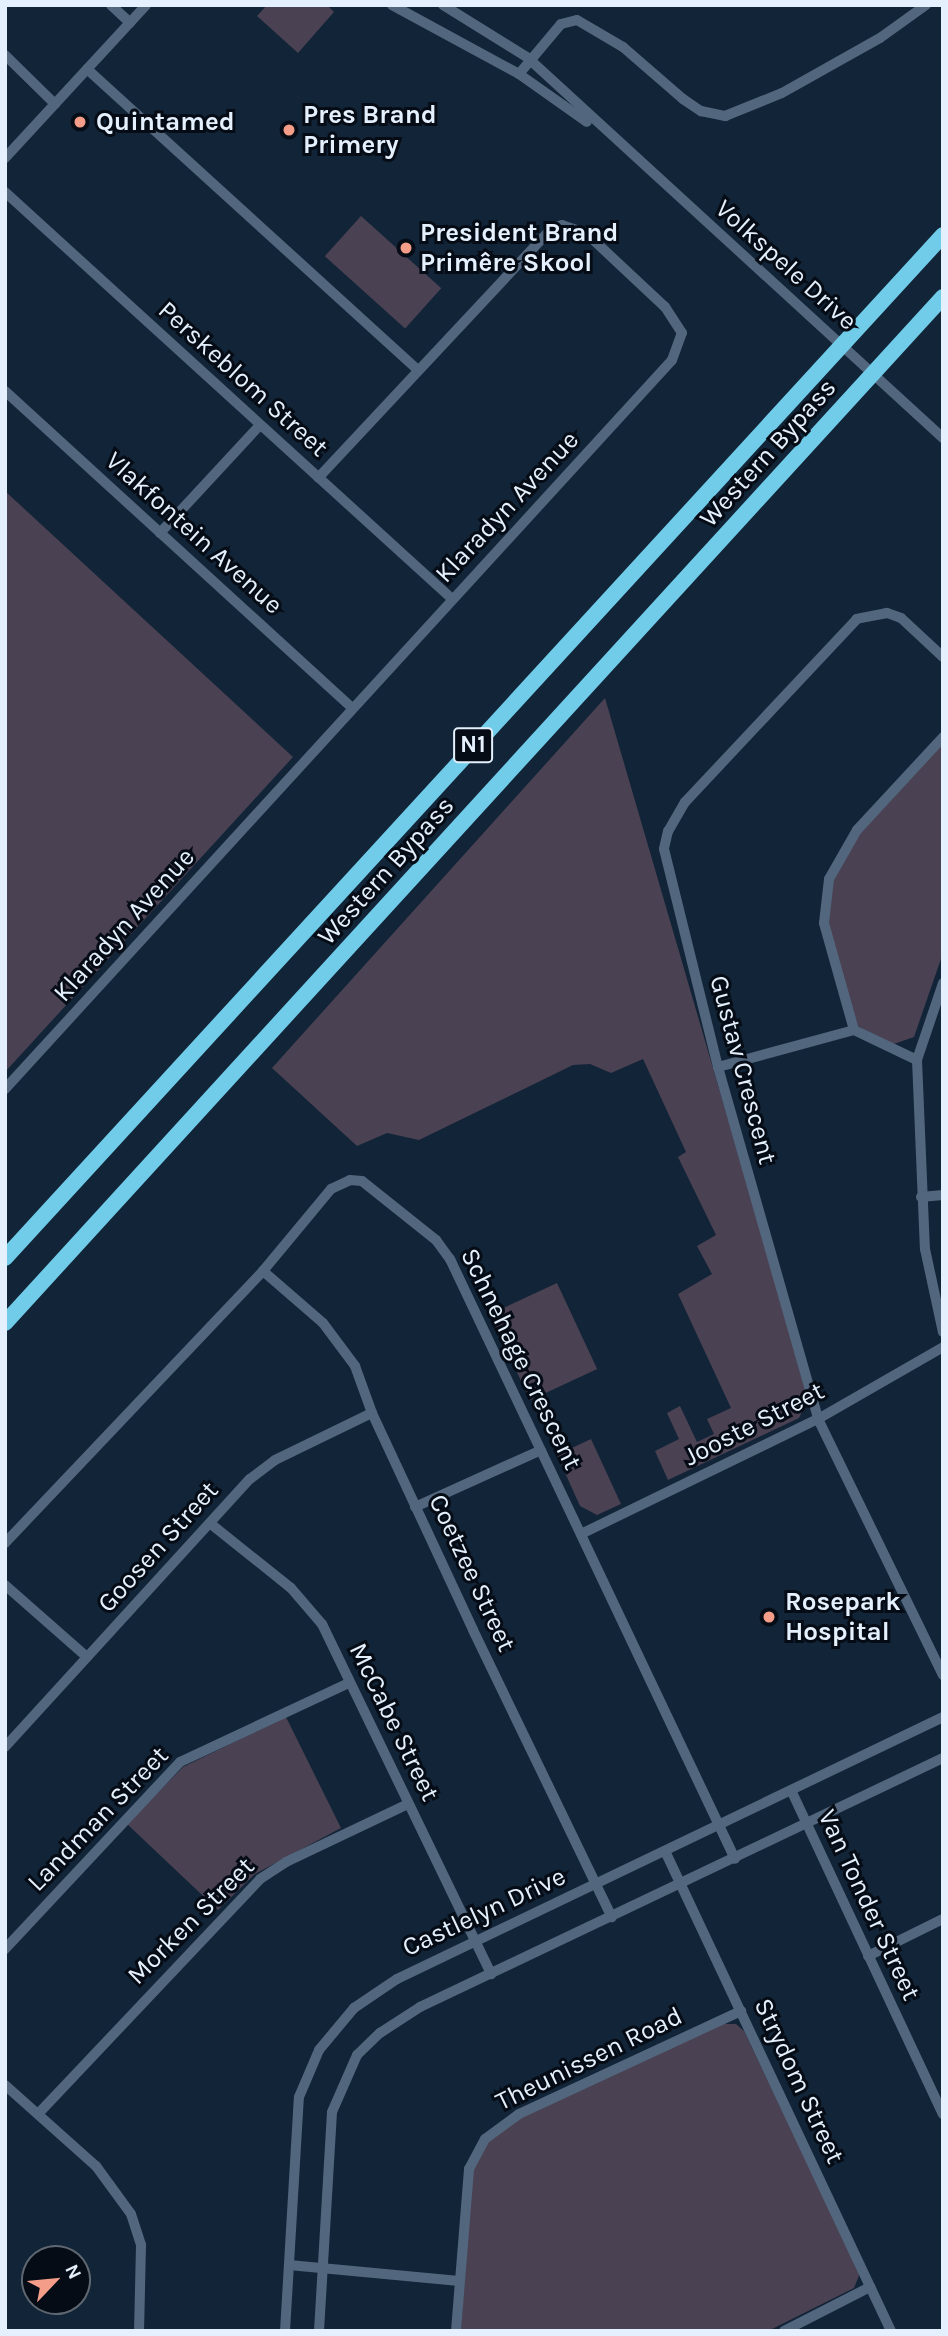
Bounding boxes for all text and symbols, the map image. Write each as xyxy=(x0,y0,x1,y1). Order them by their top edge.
place label: Pres Brand Primery xyxy=(303,99,437,160)
place label: Quintamed xyxy=(96,106,235,138)
marker: Quintamed xyxy=(70,112,90,132)
marker: Pres Brand Primery xyxy=(281,122,297,138)
street label: Volkspele Drive xyxy=(709,193,863,337)
place label: President Brand Primêre Skool xyxy=(420,217,619,278)
marker: President Brand Primêre Skool xyxy=(398,240,414,256)
street label: Perskeblom Street xyxy=(152,295,334,463)
street label: Western Bypass xyxy=(693,372,843,534)
street label: Klaradyn Avenue xyxy=(429,425,585,589)
street label: Vlakfontein Avenue xyxy=(99,445,289,621)
road number: N1 xyxy=(452,724,494,766)
street label: Western Bypass xyxy=(311,790,461,952)
street label: Klaradyn Avenue xyxy=(47,842,201,1008)
street label: Gustav Crescent xyxy=(703,972,783,1168)
street label: Schnehage Crescent xyxy=(454,1243,588,1475)
street label: Jooste Street xyxy=(679,1375,829,1473)
street label: Goosen Street xyxy=(91,1475,225,1619)
street label: Coetzee Street xyxy=(422,1489,522,1657)
place label: Rosepark Hospital xyxy=(785,1586,901,1648)
marker: Rosepark Hospital xyxy=(759,1607,779,1627)
street label: McCabe Street xyxy=(342,1638,446,1806)
street label: Landman Street xyxy=(21,1740,175,1898)
street label: Van Tonder Street xyxy=(811,1805,927,2005)
street label: Morken Street xyxy=(121,1851,261,1991)
street label: Castlelyn Drive xyxy=(398,1861,570,1963)
street label: Strydom Street xyxy=(747,1994,851,2168)
street label: Theunissen Road xyxy=(491,2000,687,2118)
north arrow xyxy=(21,2245,91,2315)
text: N xyxy=(60,2261,86,2283)

